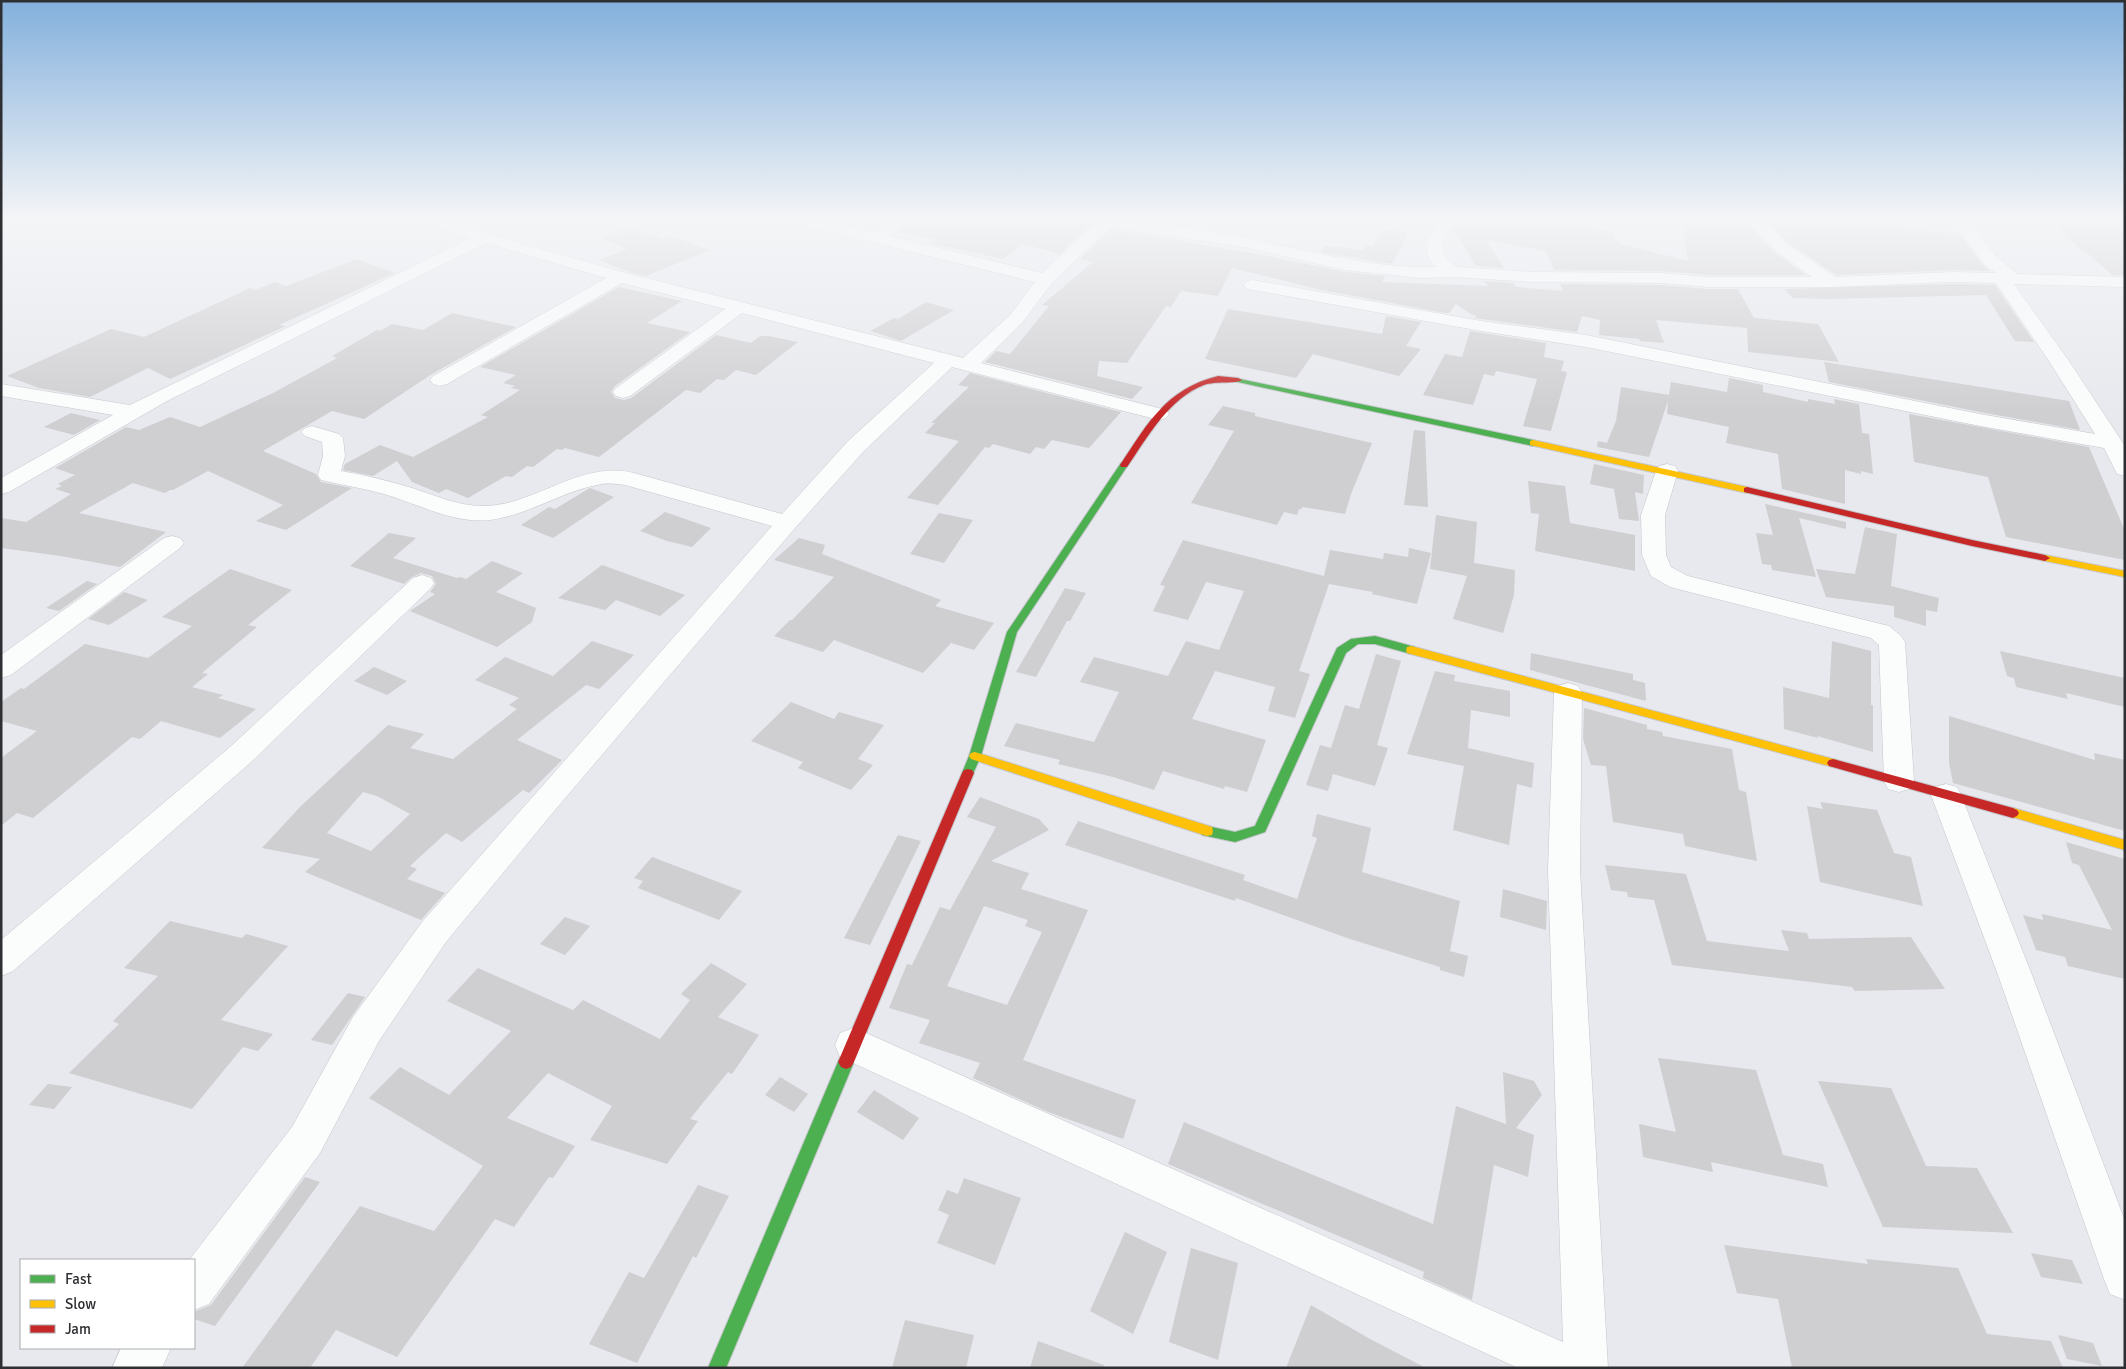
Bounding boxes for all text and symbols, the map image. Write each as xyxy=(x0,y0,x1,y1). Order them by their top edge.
legend xyxy=(20,1259,195,1349)
text: Fast xyxy=(65,1270,92,1288)
text: Slow xyxy=(65,1295,96,1313)
text: Jam xyxy=(65,1320,91,1338)

